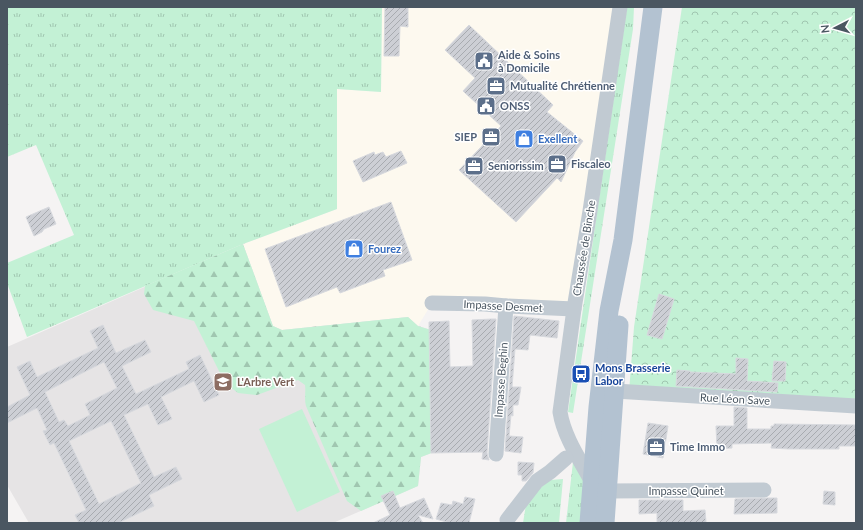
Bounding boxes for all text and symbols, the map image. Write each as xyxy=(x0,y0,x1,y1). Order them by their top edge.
north arrow xyxy=(815,8,855,48)
text: N xyxy=(818,24,831,34)
place label: Aide & Soins à Domicile xyxy=(497,48,560,74)
public building icon: Aide & Soins à Domicile xyxy=(473,50,495,72)
office icon: Mutualité Chrétienne xyxy=(485,75,507,97)
place label: Mutualité Chrétienne xyxy=(510,79,615,92)
public building icon: ONSS xyxy=(475,95,497,117)
place label: ONSS xyxy=(500,99,529,112)
office icon: SIEP xyxy=(480,126,502,148)
shop icon: Exellent xyxy=(513,128,535,150)
place label: SIEP xyxy=(455,130,477,143)
place label: Exellent xyxy=(538,132,578,145)
office icon: Fiscaleo xyxy=(546,153,568,175)
office icon: Seniorissim xyxy=(463,155,485,177)
place label: Fiscaleo xyxy=(571,157,611,170)
place label: Seniorissim xyxy=(488,159,544,172)
street label: Chaussée de Binche xyxy=(570,199,598,297)
shop icon: Fourez xyxy=(343,238,365,260)
place label: Fourez xyxy=(368,242,401,255)
street label: Impasse Desmet xyxy=(463,297,543,314)
street label: Impasse Beghin xyxy=(491,342,510,418)
place label: Mons Brasserie Labor xyxy=(595,361,670,387)
bus stop icon: Mons Brasserie Labor xyxy=(570,363,592,385)
school or university icon: L'Arbre Vert xyxy=(212,371,234,393)
place label: L'Arbre Vert xyxy=(237,375,295,388)
street label: Rue Léon Save xyxy=(700,390,771,407)
office icon: Time Immo xyxy=(645,436,667,458)
place label: Time Immo xyxy=(670,440,725,453)
street label: Impasse Quinet xyxy=(648,484,724,497)

